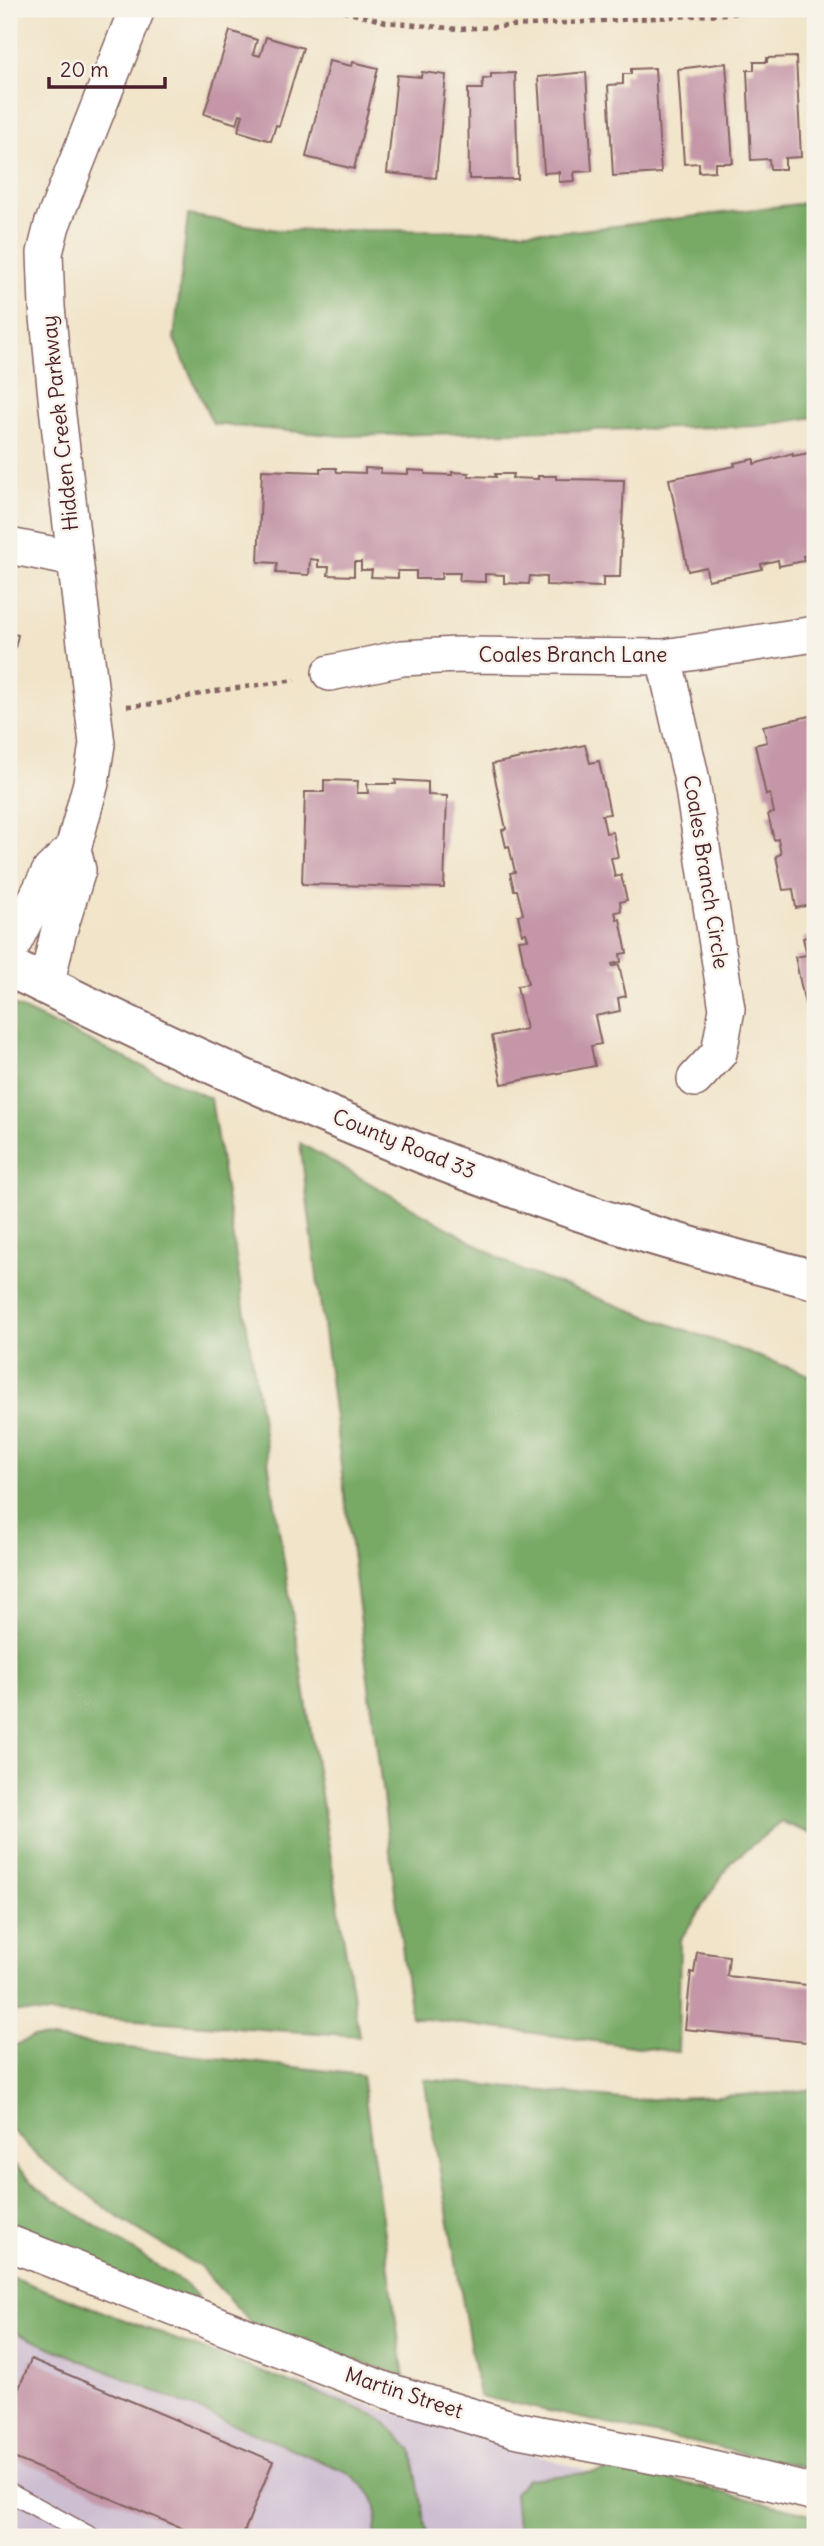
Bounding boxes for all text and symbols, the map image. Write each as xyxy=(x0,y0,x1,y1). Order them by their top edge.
scale bar xyxy=(49,46,164,90)
text: 20 m xyxy=(60,56,109,83)
street label: Hidden Creek Parkway xyxy=(35,314,84,532)
street label: Coales Branch Lane xyxy=(479,641,667,668)
street label: Coales Branch Circle xyxy=(678,773,735,971)
street label: County Road 33 xyxy=(329,1103,480,1184)
street label: Martin Street xyxy=(342,2361,467,2424)

